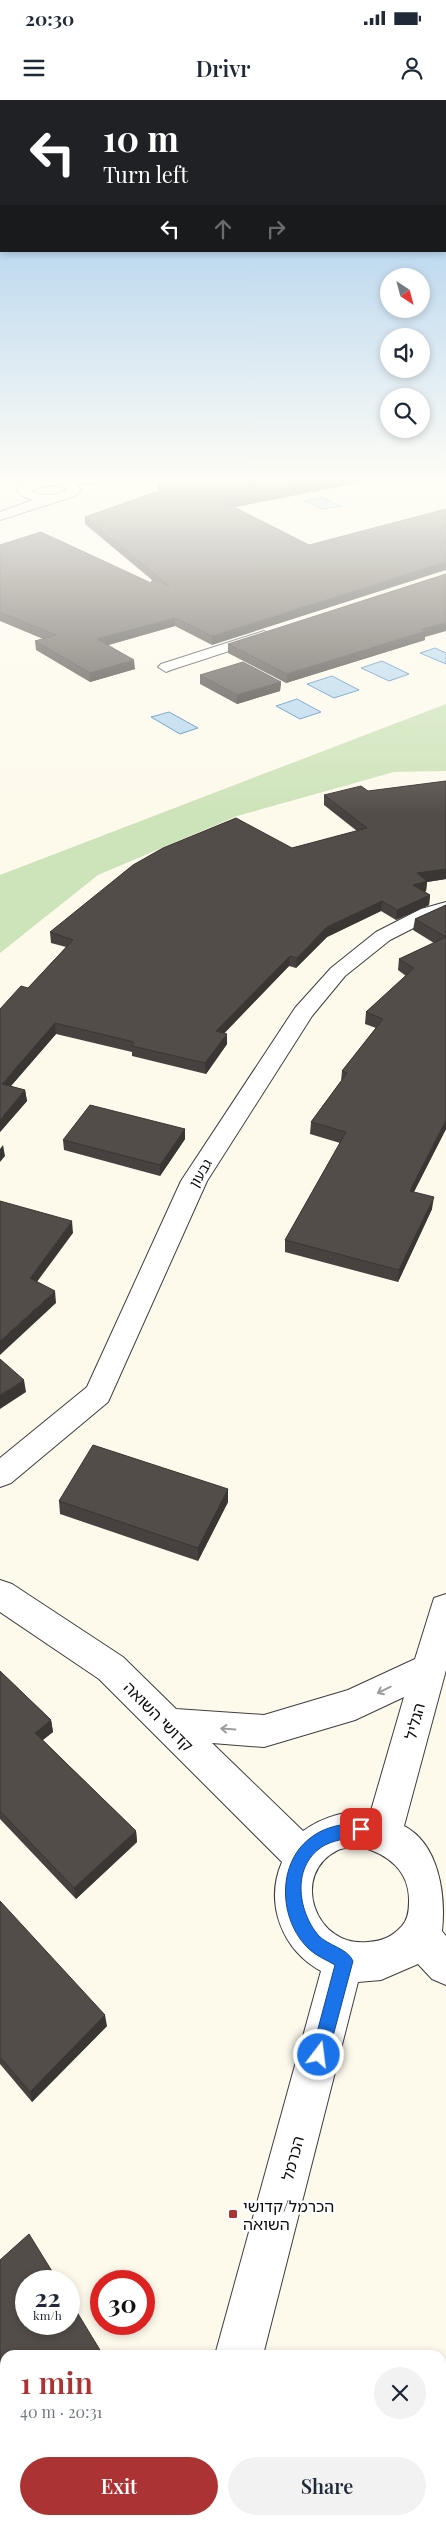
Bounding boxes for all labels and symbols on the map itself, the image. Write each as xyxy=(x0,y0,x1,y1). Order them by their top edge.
north arrow xyxy=(380,268,430,318)
street label: גבעון xyxy=(184,1155,216,1191)
street label: קדושי השואה xyxy=(120,1677,198,1755)
one-way arrow xyxy=(377,1686,392,1695)
street label: הגליל xyxy=(399,1700,429,1742)
one-way arrow xyxy=(221,1724,237,1733)
pin xyxy=(340,1808,382,1850)
position arrow xyxy=(292,2028,344,2080)
street label: הכרמל xyxy=(276,2133,308,2183)
place label: הכרמל/קדושי השואה xyxy=(243,2195,334,2234)
marker: הכרמל/קדושי השואה xyxy=(227,2208,239,2220)
speed limit sign: 30 xyxy=(90,2270,155,2335)

